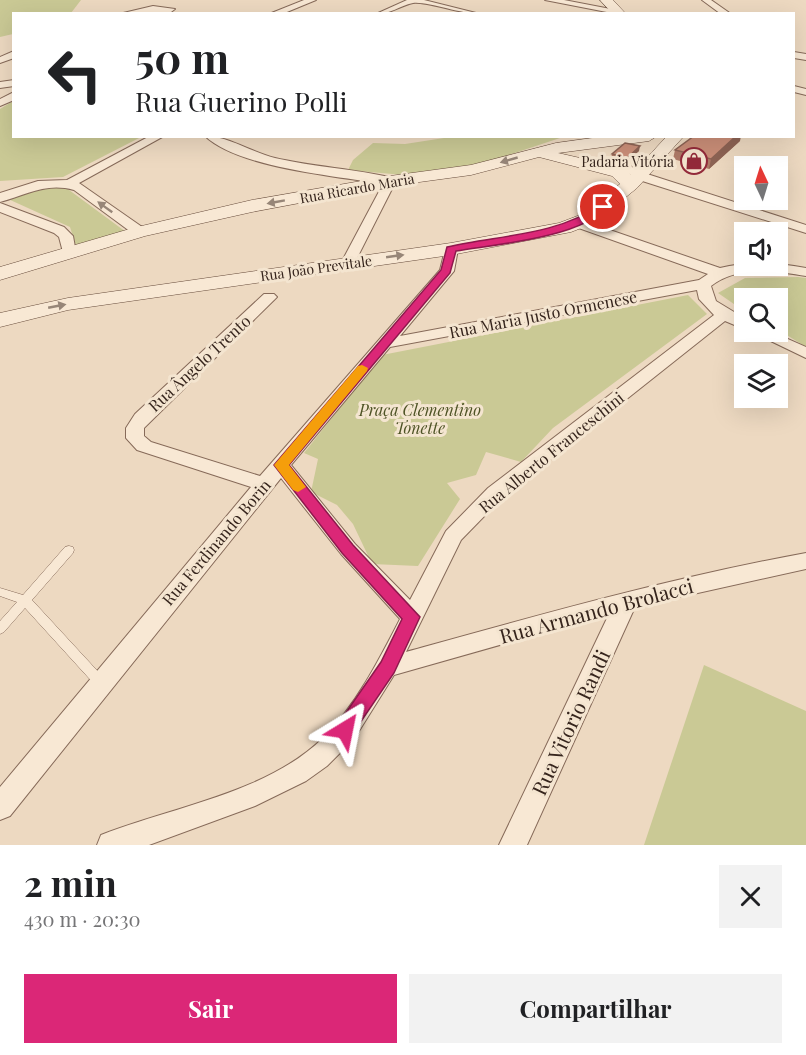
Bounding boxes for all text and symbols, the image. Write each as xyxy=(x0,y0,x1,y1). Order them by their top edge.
text: 50 m xyxy=(135,29,229,85)
icon: left xyxy=(36,36,114,114)
text: Rua Guerino Polli xyxy=(135,83,347,119)
shop icon: Padaria Vitória xyxy=(679,146,709,176)
place label: Padaria Vitória xyxy=(581,152,674,171)
one-way arrow xyxy=(499,156,517,165)
north arrow xyxy=(734,156,788,210)
map controls xyxy=(734,156,788,408)
street label: Rua Ricardo Maria xyxy=(298,169,416,207)
pin xyxy=(577,181,628,232)
icon: arrive xyxy=(586,190,619,223)
one-way arrow xyxy=(266,198,285,207)
one-way arrow xyxy=(97,201,113,213)
button: sound xyxy=(734,222,788,276)
street label: Rua João Previtale xyxy=(259,251,373,285)
one-way arrow xyxy=(386,252,405,261)
street label: Rua Maria Justo Ormenese xyxy=(447,285,639,343)
button: search xyxy=(734,288,788,342)
one-way arrow xyxy=(47,301,66,310)
street label: Rua Ângelo Trento xyxy=(143,310,255,416)
button: layers xyxy=(734,354,788,408)
street label: Rua Alberto Franceschini xyxy=(474,387,628,517)
park label: Praça Clementino Tonette xyxy=(358,399,481,438)
street label: Rua Ferdinando Borin xyxy=(157,474,275,609)
street label: Rua Armando Brolacci xyxy=(496,571,696,649)
street label: Rua Vitorio Randi xyxy=(524,645,616,799)
position arrow xyxy=(313,698,377,762)
text: 2 min xyxy=(24,858,117,906)
button: close xyxy=(719,865,782,928)
text: 430 m · 20:30 xyxy=(24,905,140,932)
button: Sair xyxy=(24,974,397,1043)
button: Compartilhar xyxy=(409,974,782,1043)

